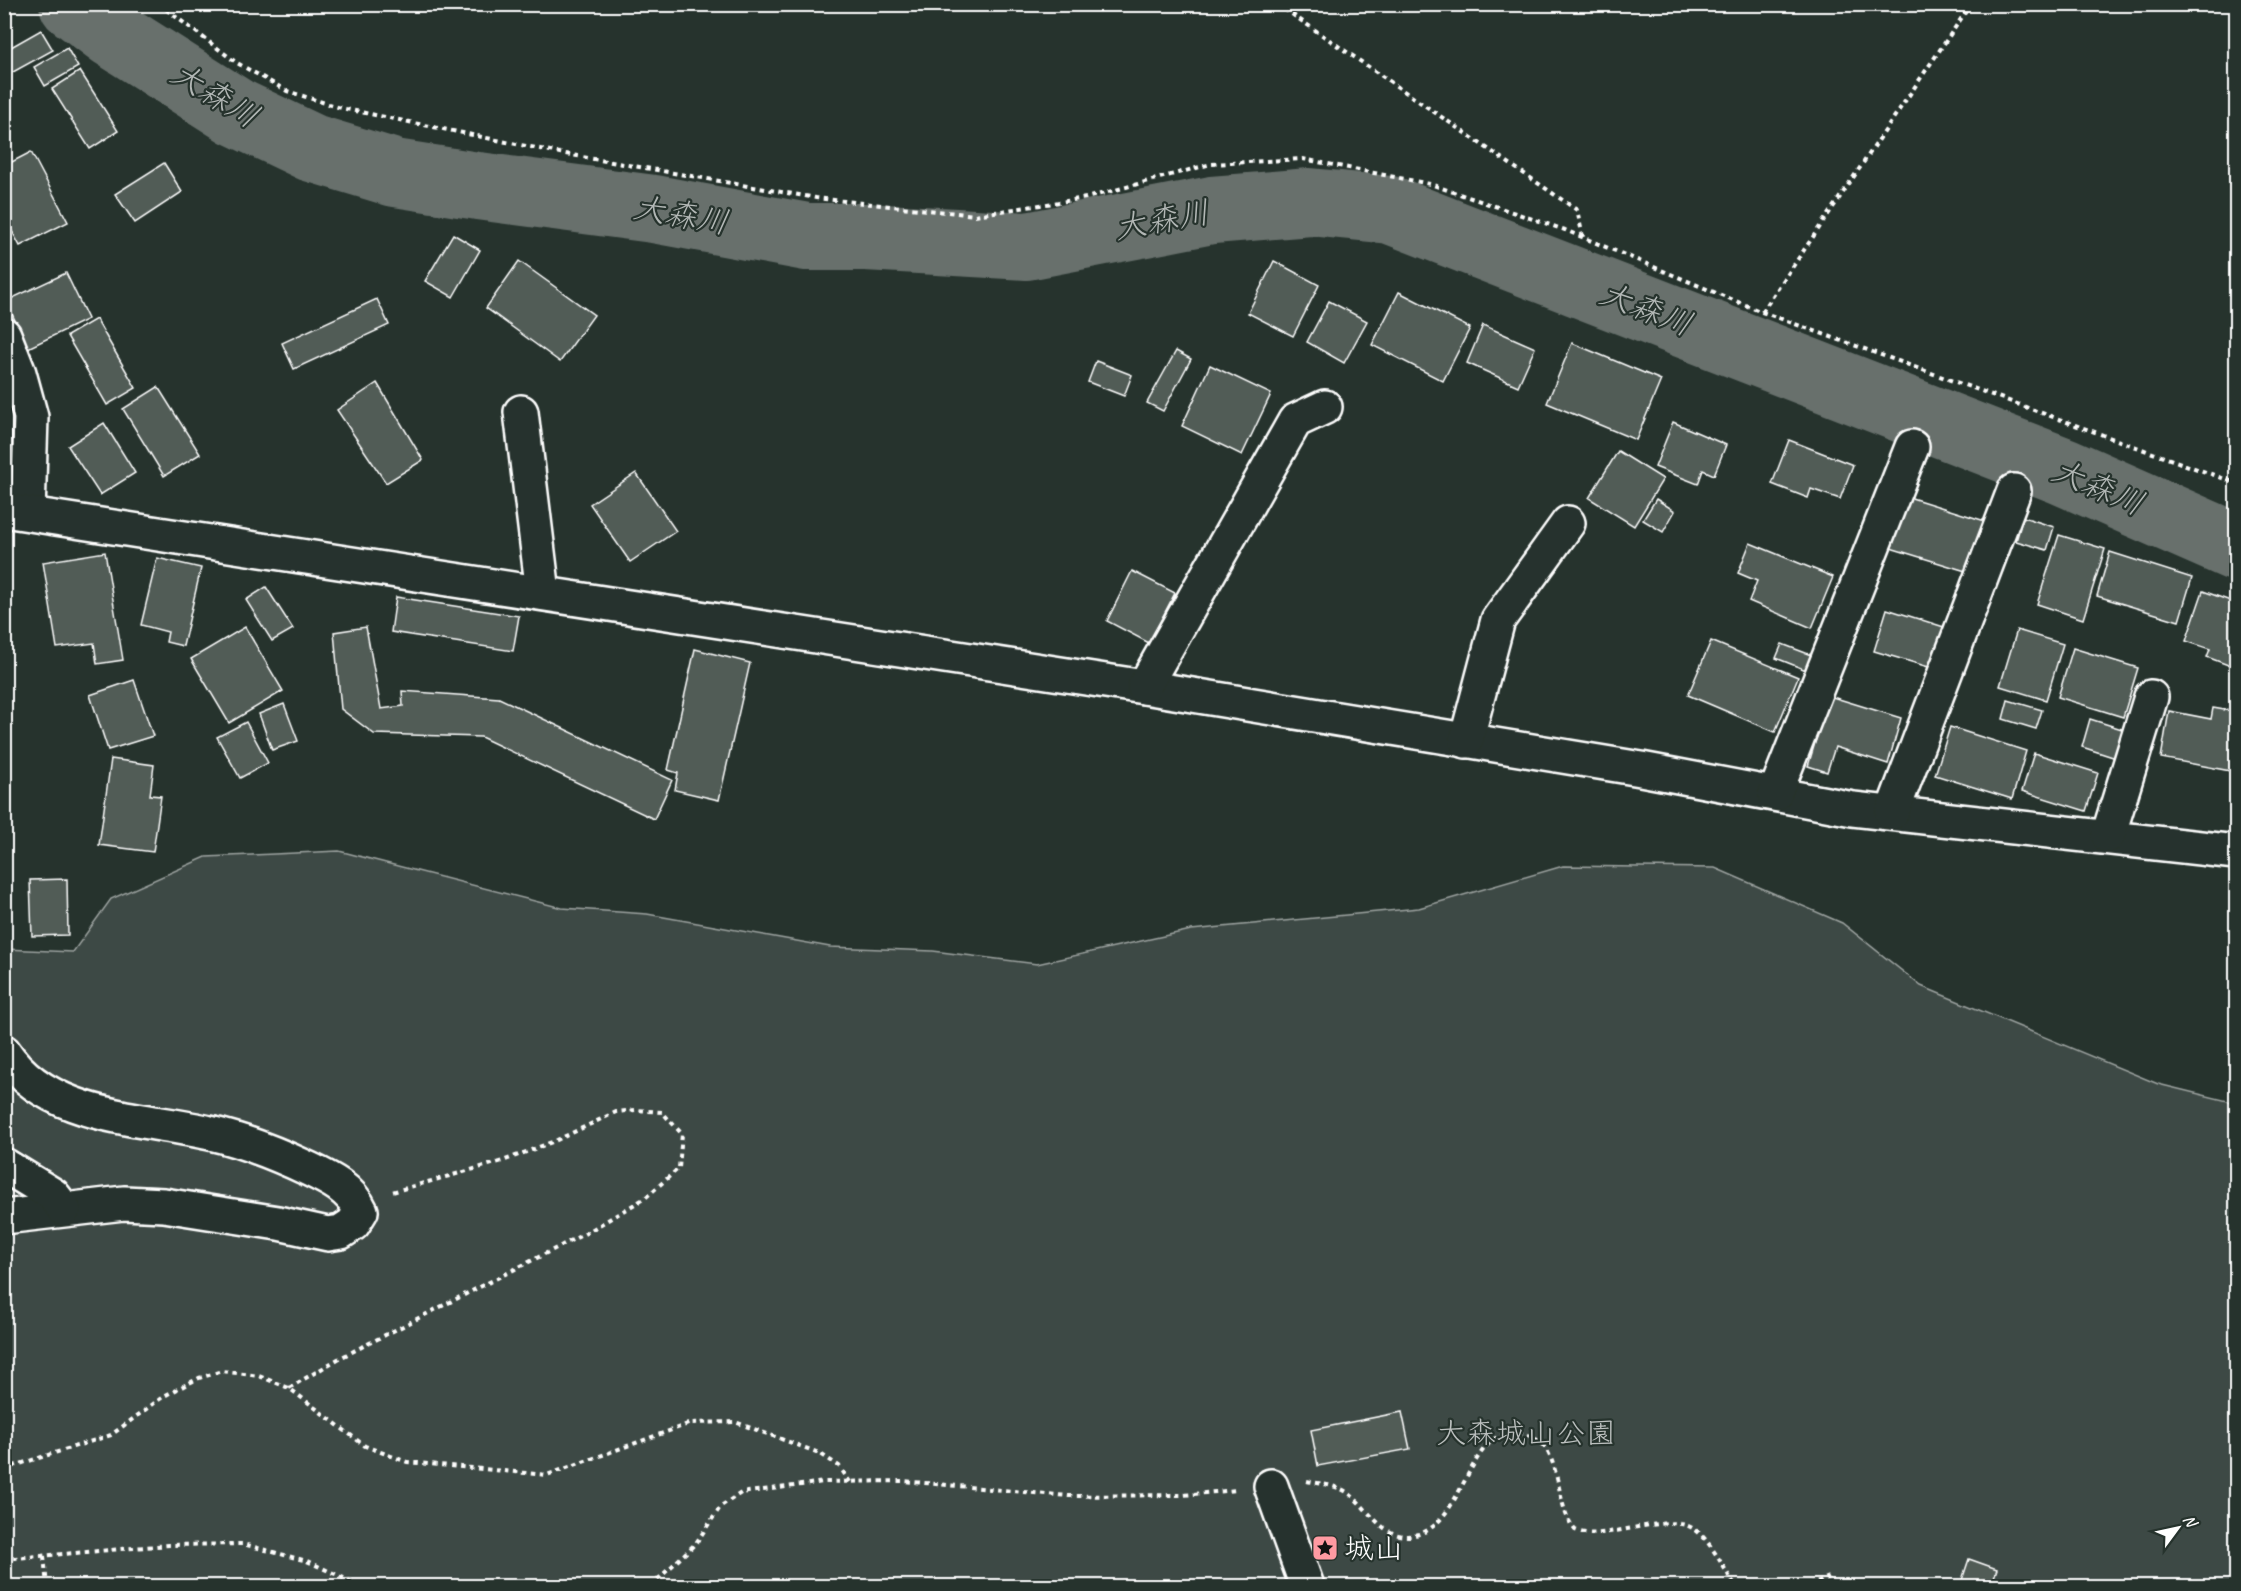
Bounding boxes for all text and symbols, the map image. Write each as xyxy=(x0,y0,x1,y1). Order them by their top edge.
water label: 大森川 xyxy=(163,53,267,137)
water label: 大森川 xyxy=(630,186,732,244)
water label: 大森川 xyxy=(1111,191,1213,249)
water label: 大森川 xyxy=(1594,273,1698,345)
water label: 大森川 xyxy=(2046,449,2150,525)
park label: 大森城山公園 xyxy=(1436,1414,1616,1452)
north arrow xyxy=(2148,1498,2208,1558)
text: N xyxy=(2179,1511,2203,1533)
place label: 城山 xyxy=(1344,1529,1404,1567)
place icon: 城山 xyxy=(1310,1533,1340,1563)

